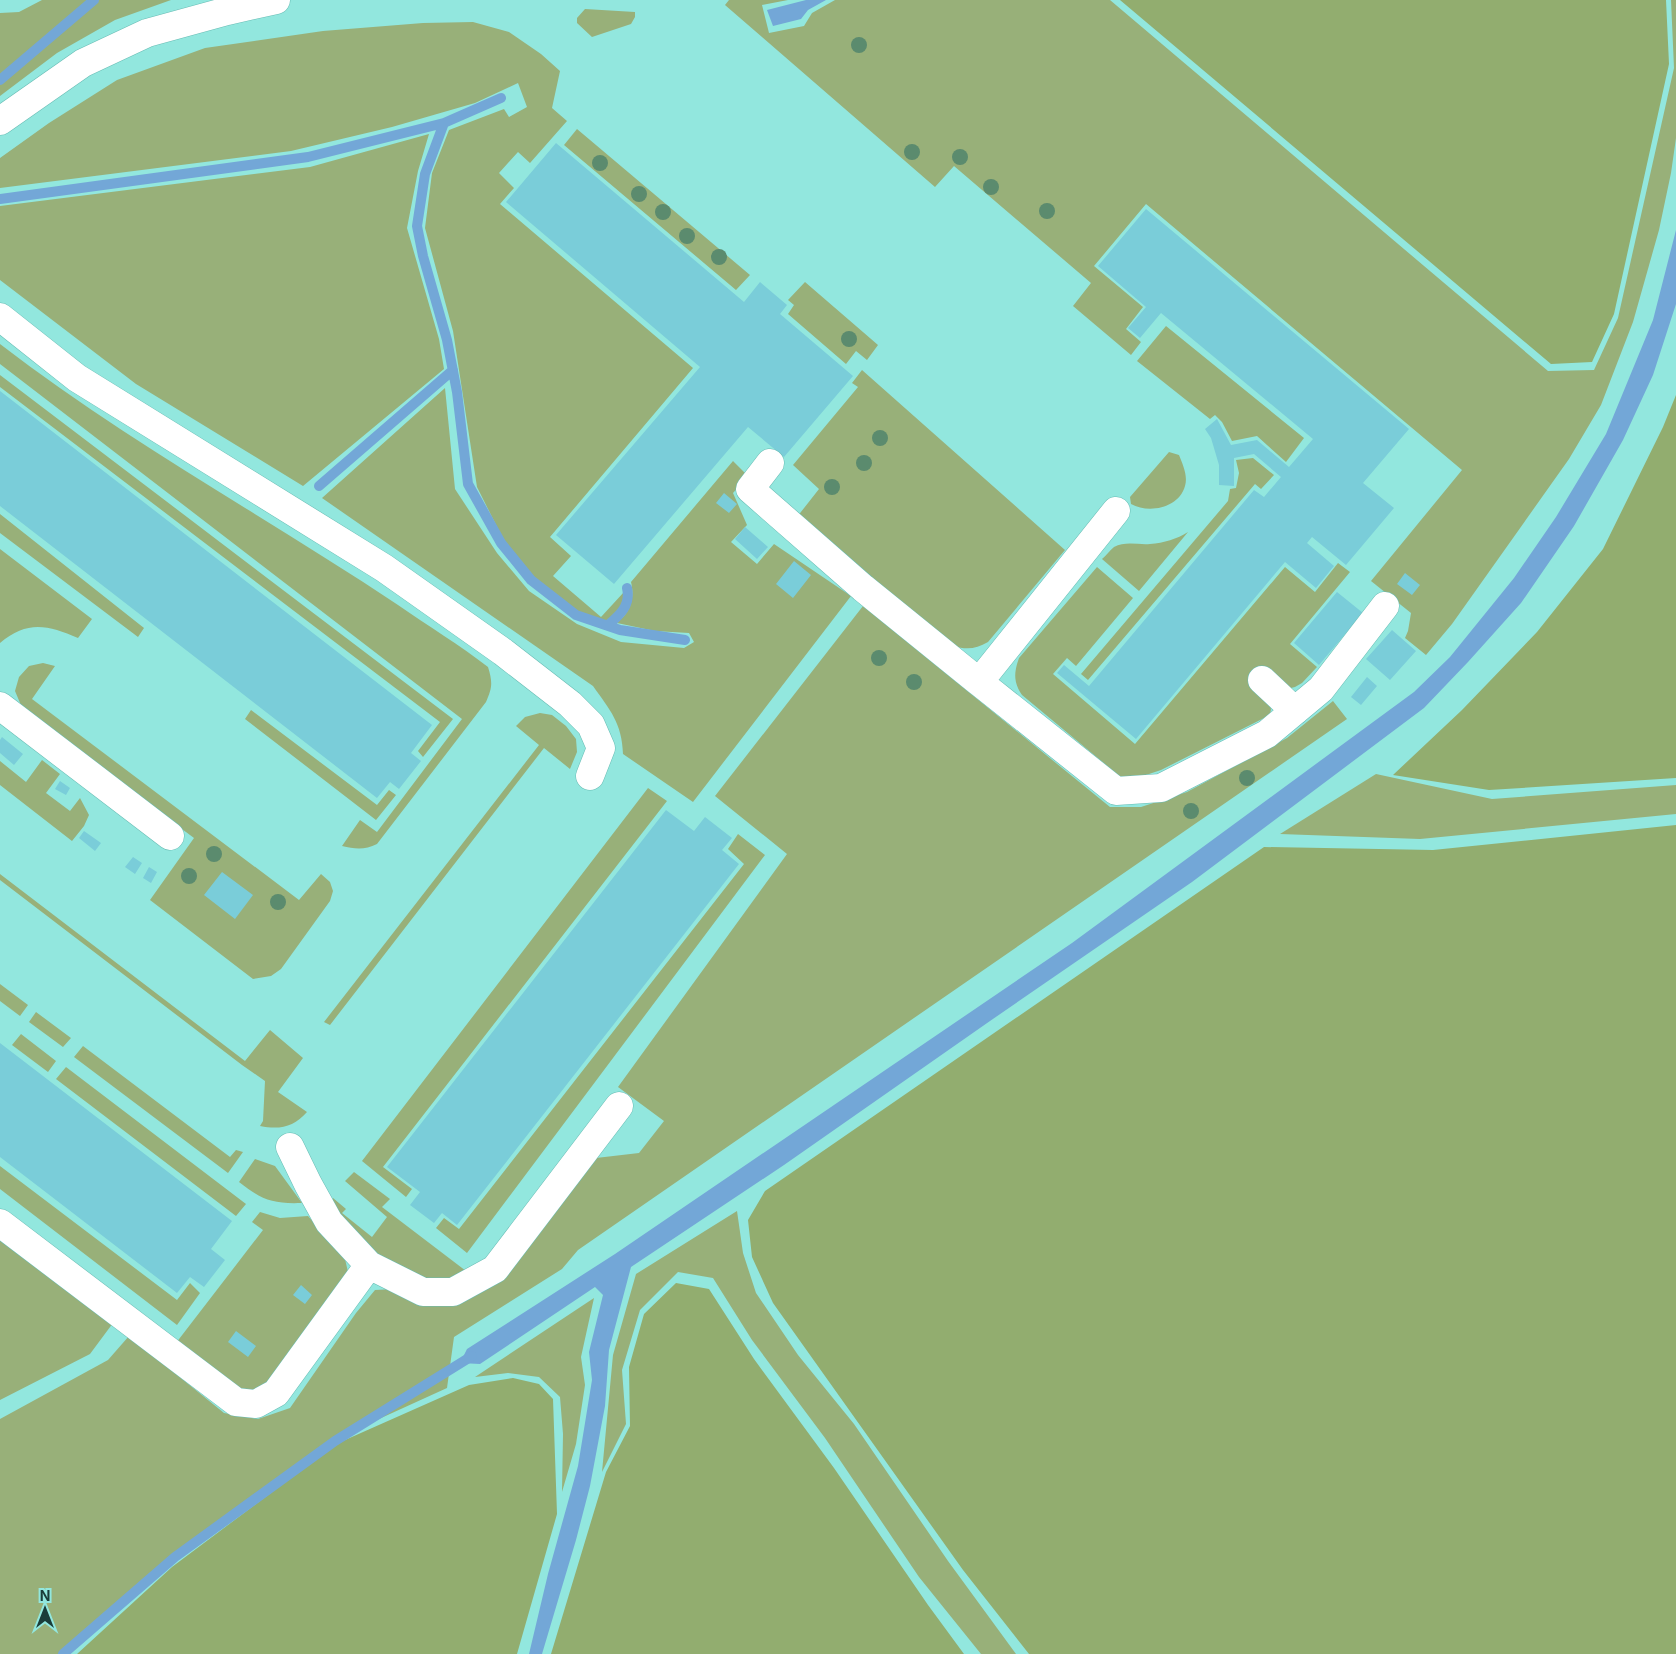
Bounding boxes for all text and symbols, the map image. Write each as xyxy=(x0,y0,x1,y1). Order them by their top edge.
north arrow xyxy=(20,1584,70,1634)
text: N xyxy=(40,1587,50,1604)

